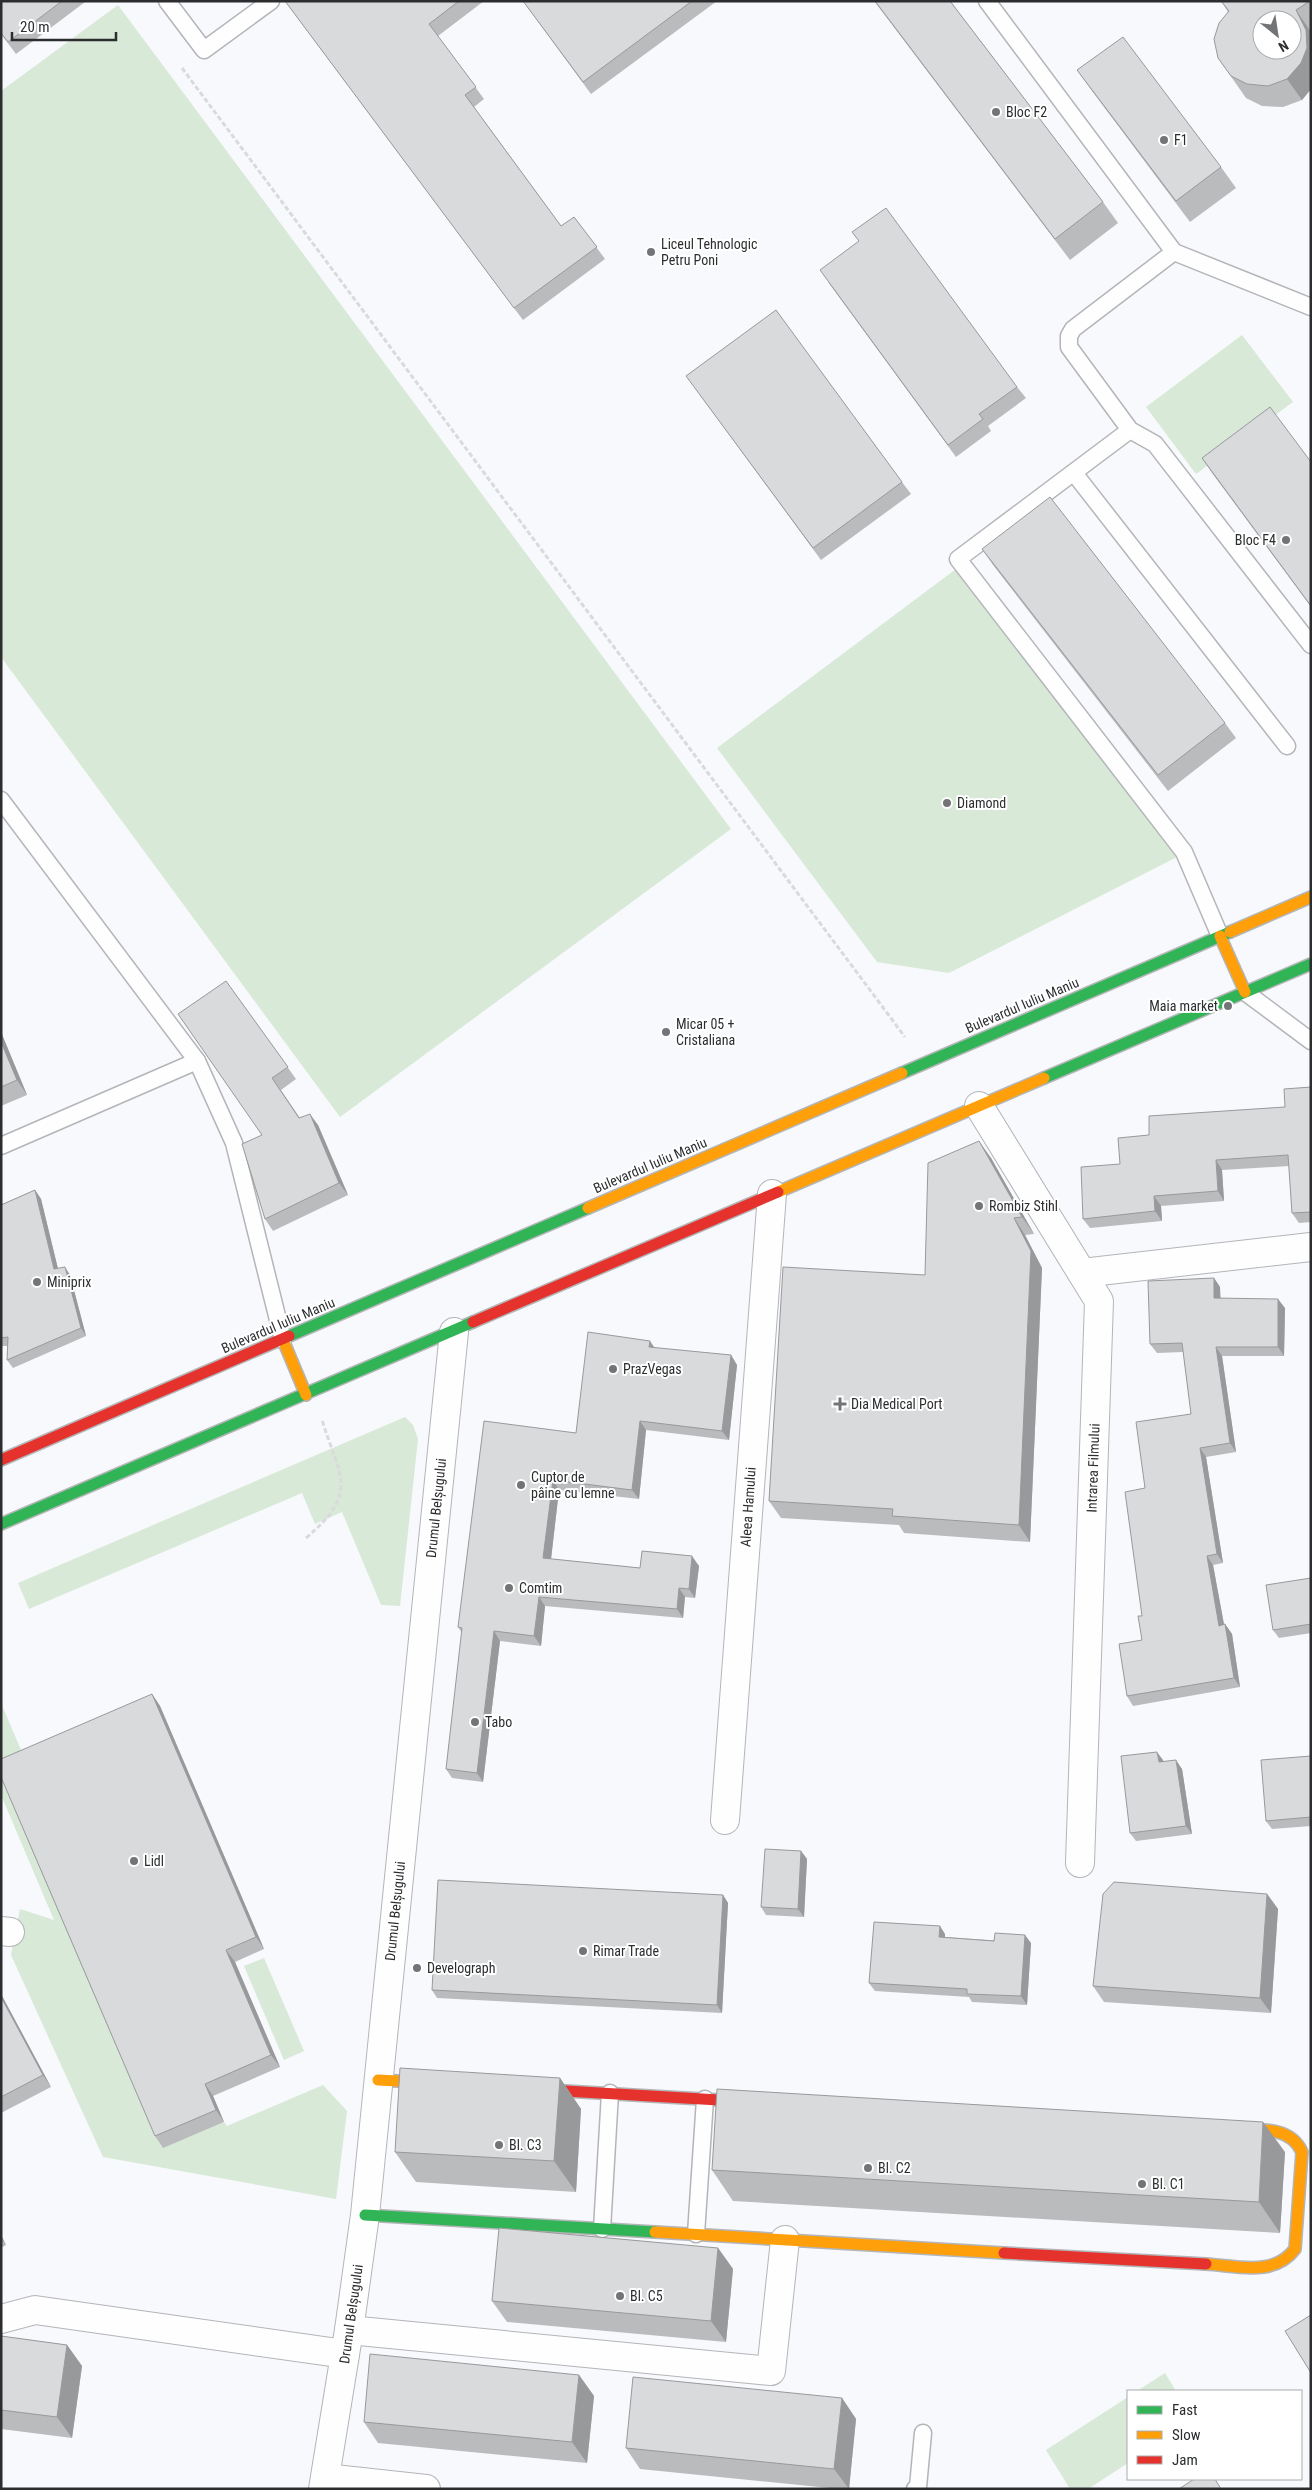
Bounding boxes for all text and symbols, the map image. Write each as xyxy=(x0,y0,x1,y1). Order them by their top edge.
scale bar xyxy=(12,10,116,42)
north arrow xyxy=(1252,10,1302,60)
text: 20 m xyxy=(20,18,50,36)
text: N xyxy=(1276,37,1291,55)
place label: Bloc F2 xyxy=(1006,104,1047,120)
marker: Bloc F2 xyxy=(990,106,1002,118)
place label: F1 xyxy=(1174,132,1188,148)
marker: F1 xyxy=(1158,134,1170,146)
place label: Liceul Tehnologic Petru Poni xyxy=(661,236,757,268)
marker: Liceul Tehnologic Petru Poni xyxy=(645,246,657,258)
place label: Bloc F4 xyxy=(1235,532,1276,548)
marker: Bloc F4 xyxy=(1280,534,1292,546)
place label: Diamond xyxy=(957,795,1006,811)
marker: Diamond xyxy=(941,797,953,809)
street label: Bulevardul Iuliu Maniu xyxy=(963,974,1081,1036)
place label: Maia market xyxy=(1149,998,1218,1014)
marker: Maia market xyxy=(1222,1000,1234,1012)
place label: Micar 05 + Cristaliana xyxy=(676,1016,735,1048)
marker: Micar 05 + Cristaliana xyxy=(660,1026,672,1038)
street label: Bulevardul Iuliu Maniu xyxy=(591,1134,709,1196)
place label: Rombiz Stihl xyxy=(989,1198,1058,1214)
marker: Rombiz Stihl xyxy=(973,1200,985,1212)
place label: Miniprix xyxy=(47,1274,91,1290)
marker: Miniprix xyxy=(31,1276,43,1288)
street label: Bulevardul Iuliu Maniu xyxy=(219,1294,337,1356)
place label: PrazVegas xyxy=(623,1361,682,1377)
marker: PrazVegas xyxy=(607,1363,619,1375)
place label: Dia Medical Port xyxy=(851,1396,942,1412)
marker: Dia Medical Port xyxy=(833,1397,847,1411)
street label: Intrarea Filmului xyxy=(1083,1423,1103,1513)
street label: Drumul Belșugului xyxy=(423,1457,450,1559)
street label: Aleea Hamului xyxy=(737,1466,759,1548)
place label: Cuptor de pâine cu lemne xyxy=(531,1469,615,1501)
marker: Cuptor de pâine cu lemne xyxy=(515,1479,527,1491)
place label: Comtim xyxy=(519,1580,562,1596)
marker: Comtim xyxy=(503,1582,515,1594)
place label: Tabo xyxy=(485,1714,512,1730)
marker: Tabo xyxy=(469,1716,481,1728)
place label: Lidl xyxy=(144,1853,164,1869)
marker: Lidl xyxy=(128,1855,140,1867)
street label: Drumul Belșugului xyxy=(382,1860,409,1962)
place label: Rimar Trade xyxy=(593,1943,660,1959)
marker: Rimar Trade xyxy=(577,1945,589,1957)
place label: Develograph xyxy=(427,1960,495,1976)
marker: Develograph xyxy=(411,1962,423,1974)
place label: Bl. C3 xyxy=(509,2137,542,2153)
marker: Bl. C3 xyxy=(493,2139,505,2151)
place label: Bl. C2 xyxy=(878,2160,911,2176)
marker: Bl. C2 xyxy=(862,2162,874,2174)
place label: Bl. C1 xyxy=(1152,2176,1185,2192)
marker: Bl. C1 xyxy=(1136,2178,1148,2190)
street label: Drumul Belșugului xyxy=(336,2263,367,2365)
place label: Bl. C5 xyxy=(630,2288,663,2304)
marker: Bl. C5 xyxy=(614,2290,626,2302)
legend xyxy=(1127,2390,1302,2480)
text: Fast xyxy=(1172,2401,1197,2419)
text: Slow xyxy=(1172,2426,1201,2444)
text: Jam xyxy=(1172,2451,1198,2469)

